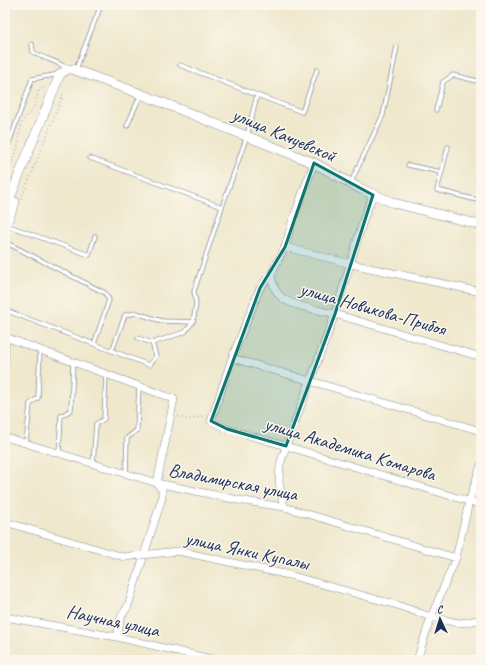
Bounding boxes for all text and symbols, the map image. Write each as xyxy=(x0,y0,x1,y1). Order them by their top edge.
street label: улица Качуевской xyxy=(228,102,340,168)
street label: улица Новикова-Прибоя xyxy=(296,276,450,342)
street label: улица Академика Комарова xyxy=(261,411,440,487)
street label: Владимирская улица xyxy=(167,458,301,507)
street label: улица Янки Купалы xyxy=(182,526,313,576)
street label: Научная улица xyxy=(64,599,163,643)
north arrow xyxy=(420,599,460,639)
text: С xyxy=(436,602,444,616)

